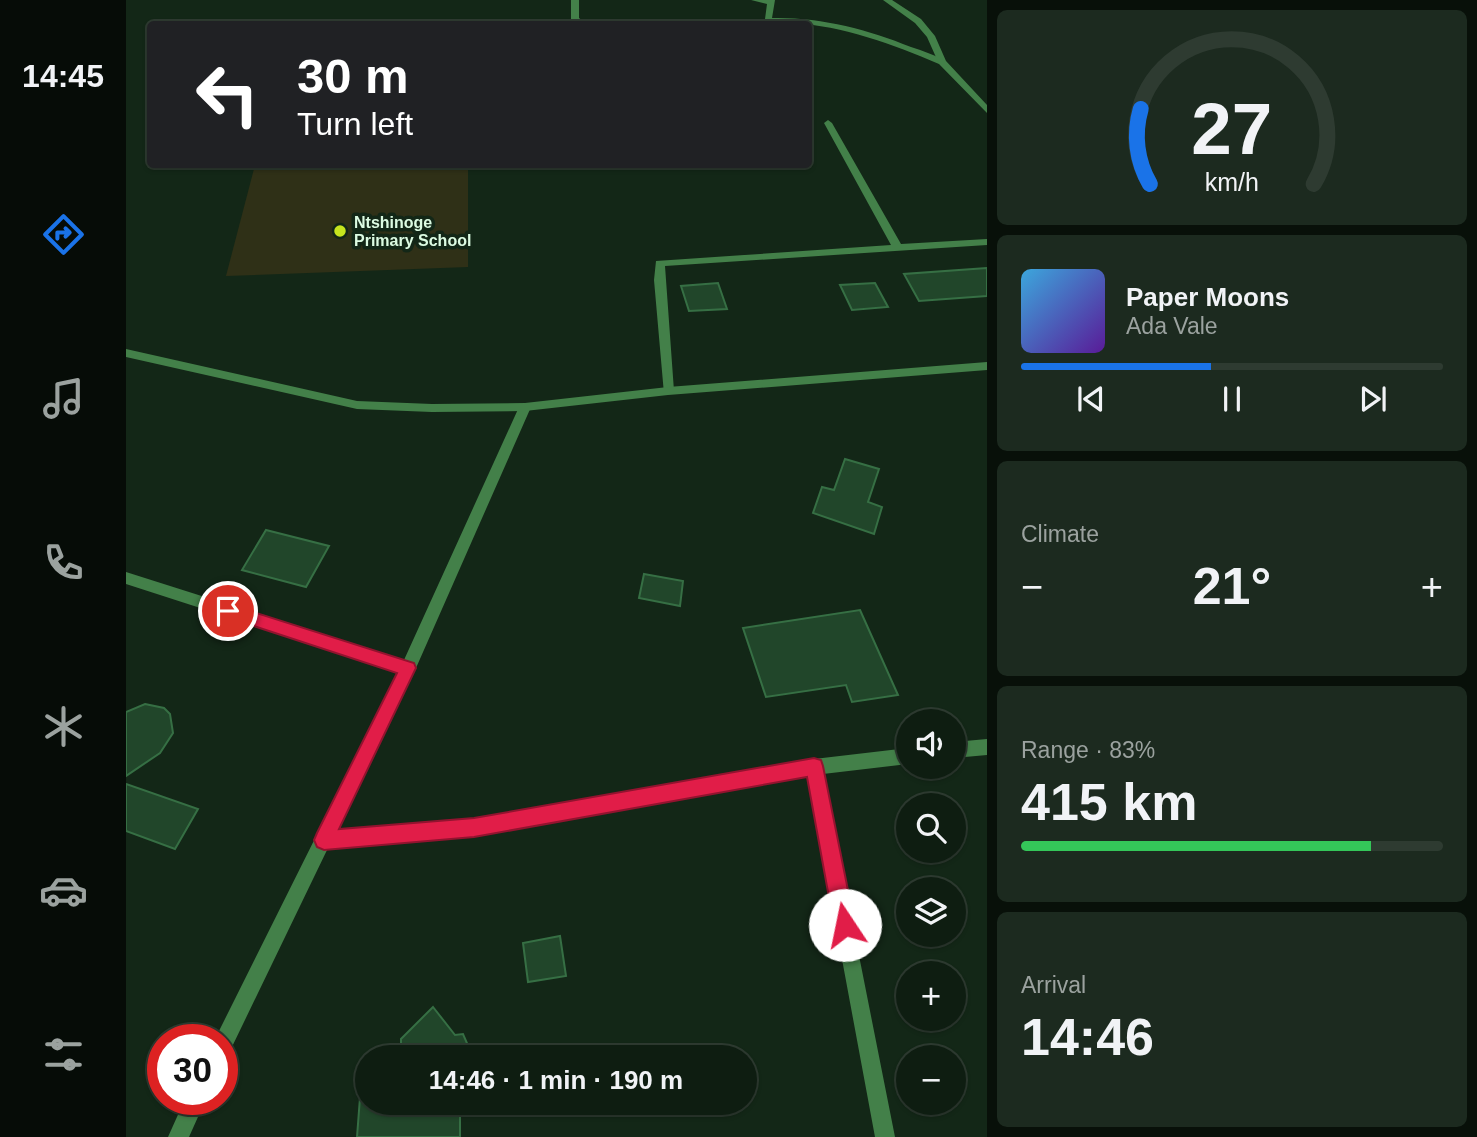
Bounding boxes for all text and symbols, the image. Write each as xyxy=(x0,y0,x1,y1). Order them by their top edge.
icon: left xyxy=(182,49,273,140)
text: 30 m xyxy=(297,49,409,103)
text: 14:45 xyxy=(22,58,104,94)
text: 27 xyxy=(1192,88,1272,169)
text: Turn left xyxy=(297,106,413,142)
text: km/h xyxy=(1205,168,1259,196)
icon: directions xyxy=(39,210,88,259)
place label: Ntshinoge Primary School xyxy=(354,214,471,249)
marker: Ntshinoge Primary School xyxy=(332,223,348,239)
text: Paper Moons xyxy=(1126,282,1289,312)
text: Ada Vale xyxy=(1126,313,1218,339)
icon: music xyxy=(39,374,88,423)
icon: previous xyxy=(1072,380,1110,418)
icon: pause xyxy=(1213,380,1251,418)
icon: next xyxy=(1354,380,1392,418)
text: Climate xyxy=(1021,521,1099,547)
icon: phone xyxy=(39,538,88,587)
text: 21° xyxy=(1193,557,1271,615)
text: − xyxy=(1021,566,1043,608)
text: + xyxy=(1421,566,1443,608)
pin xyxy=(198,581,258,641)
icon: arrive xyxy=(209,592,247,630)
icon: climate xyxy=(39,702,88,751)
map controls xyxy=(896,709,966,1115)
button: sound xyxy=(896,709,966,779)
text: Range · 83% xyxy=(1021,737,1155,763)
text: 415 km xyxy=(1021,773,1197,831)
button: search xyxy=(896,793,966,863)
icon: car xyxy=(39,866,88,915)
button: layers xyxy=(896,877,966,947)
position arrow xyxy=(808,888,882,962)
button: + xyxy=(896,961,966,1031)
text: Arrival xyxy=(1021,972,1086,998)
text: 14:46 xyxy=(1021,1008,1154,1066)
speed limit sign: 30 xyxy=(147,1024,238,1115)
icon: filters xyxy=(39,1030,88,1079)
button: − xyxy=(896,1045,966,1115)
text: 14:46 · 1 min · 190 m xyxy=(429,1065,683,1095)

